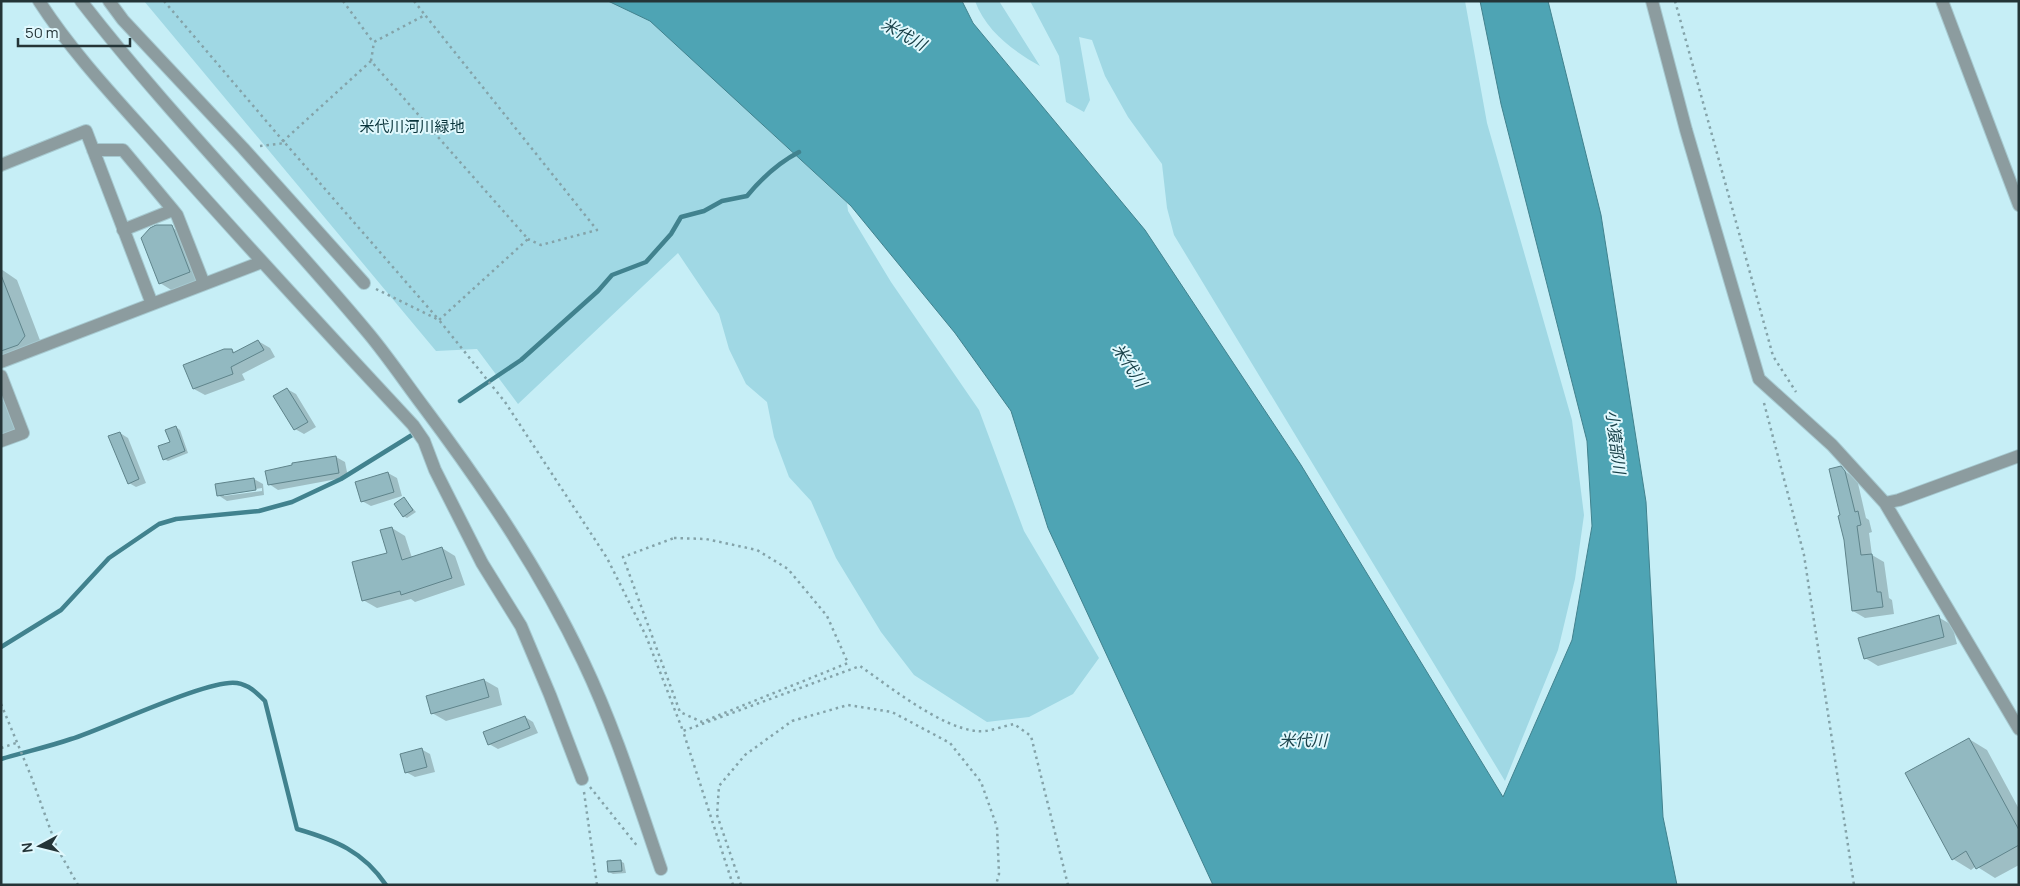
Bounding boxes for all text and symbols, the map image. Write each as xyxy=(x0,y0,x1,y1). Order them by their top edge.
water label: 米代川 xyxy=(878,13,932,56)
scale bar xyxy=(18,15,130,47)
text: 50 m xyxy=(25,22,59,43)
park label: 米代川河川緑地 xyxy=(359,116,465,137)
water label: 米代川 xyxy=(1108,339,1153,393)
water label: 小猿部川 xyxy=(1601,409,1631,477)
water label: 米代川 xyxy=(1279,729,1329,751)
north arrow xyxy=(15,821,65,871)
text: N xyxy=(17,841,37,854)

